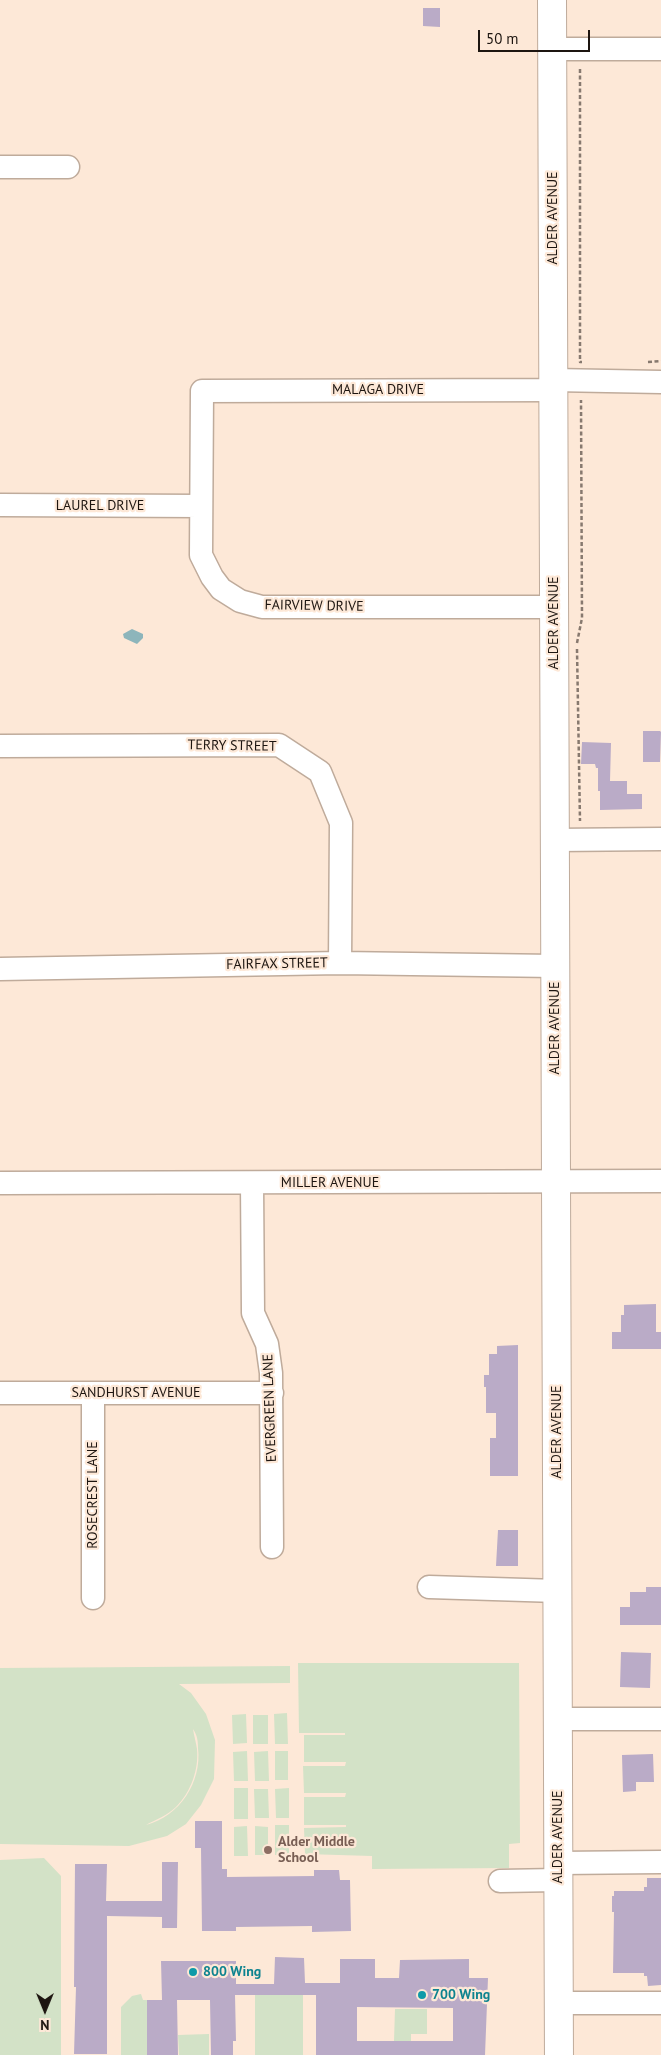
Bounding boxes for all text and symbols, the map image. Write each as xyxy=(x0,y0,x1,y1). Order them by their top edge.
scale bar xyxy=(481,20,594,52)
text: 50 m xyxy=(486,29,519,48)
street label: ALDER AVENUE xyxy=(545,171,561,265)
street label: MALAGA DRIVE xyxy=(332,382,424,398)
street label: LAUREL DRIVE xyxy=(56,498,144,514)
street label: ALDER AVENUE xyxy=(546,576,562,670)
street label: FAIRVIEW DRIVE xyxy=(264,597,364,615)
street label: TERRY STREET xyxy=(187,737,277,755)
street label: FAIRFAX STREET xyxy=(226,955,328,973)
street label: ALDER AVENUE xyxy=(547,981,563,1075)
street label: MILLER AVENUE xyxy=(281,1175,379,1191)
street label: EVERGREEN LANE xyxy=(260,1354,280,1462)
street label: SANDHURST AVENUE xyxy=(71,1385,201,1401)
street label: ALDER AVENUE xyxy=(549,1385,565,1479)
street label: ROSECREST LANE xyxy=(85,1441,101,1549)
street label: ALDER AVENUE xyxy=(550,1790,566,1884)
place label: Alder Middle School xyxy=(278,1834,355,1866)
marker: Alder Middle School xyxy=(262,1844,274,1856)
place label: 800 Wing xyxy=(203,1964,261,1980)
marker: 800 Wing xyxy=(187,1966,199,1978)
north arrow xyxy=(20,1985,70,2035)
place label: 700 Wing xyxy=(432,1987,490,2003)
marker: 700 Wing xyxy=(416,1989,428,2001)
text: N xyxy=(40,2016,50,2034)

